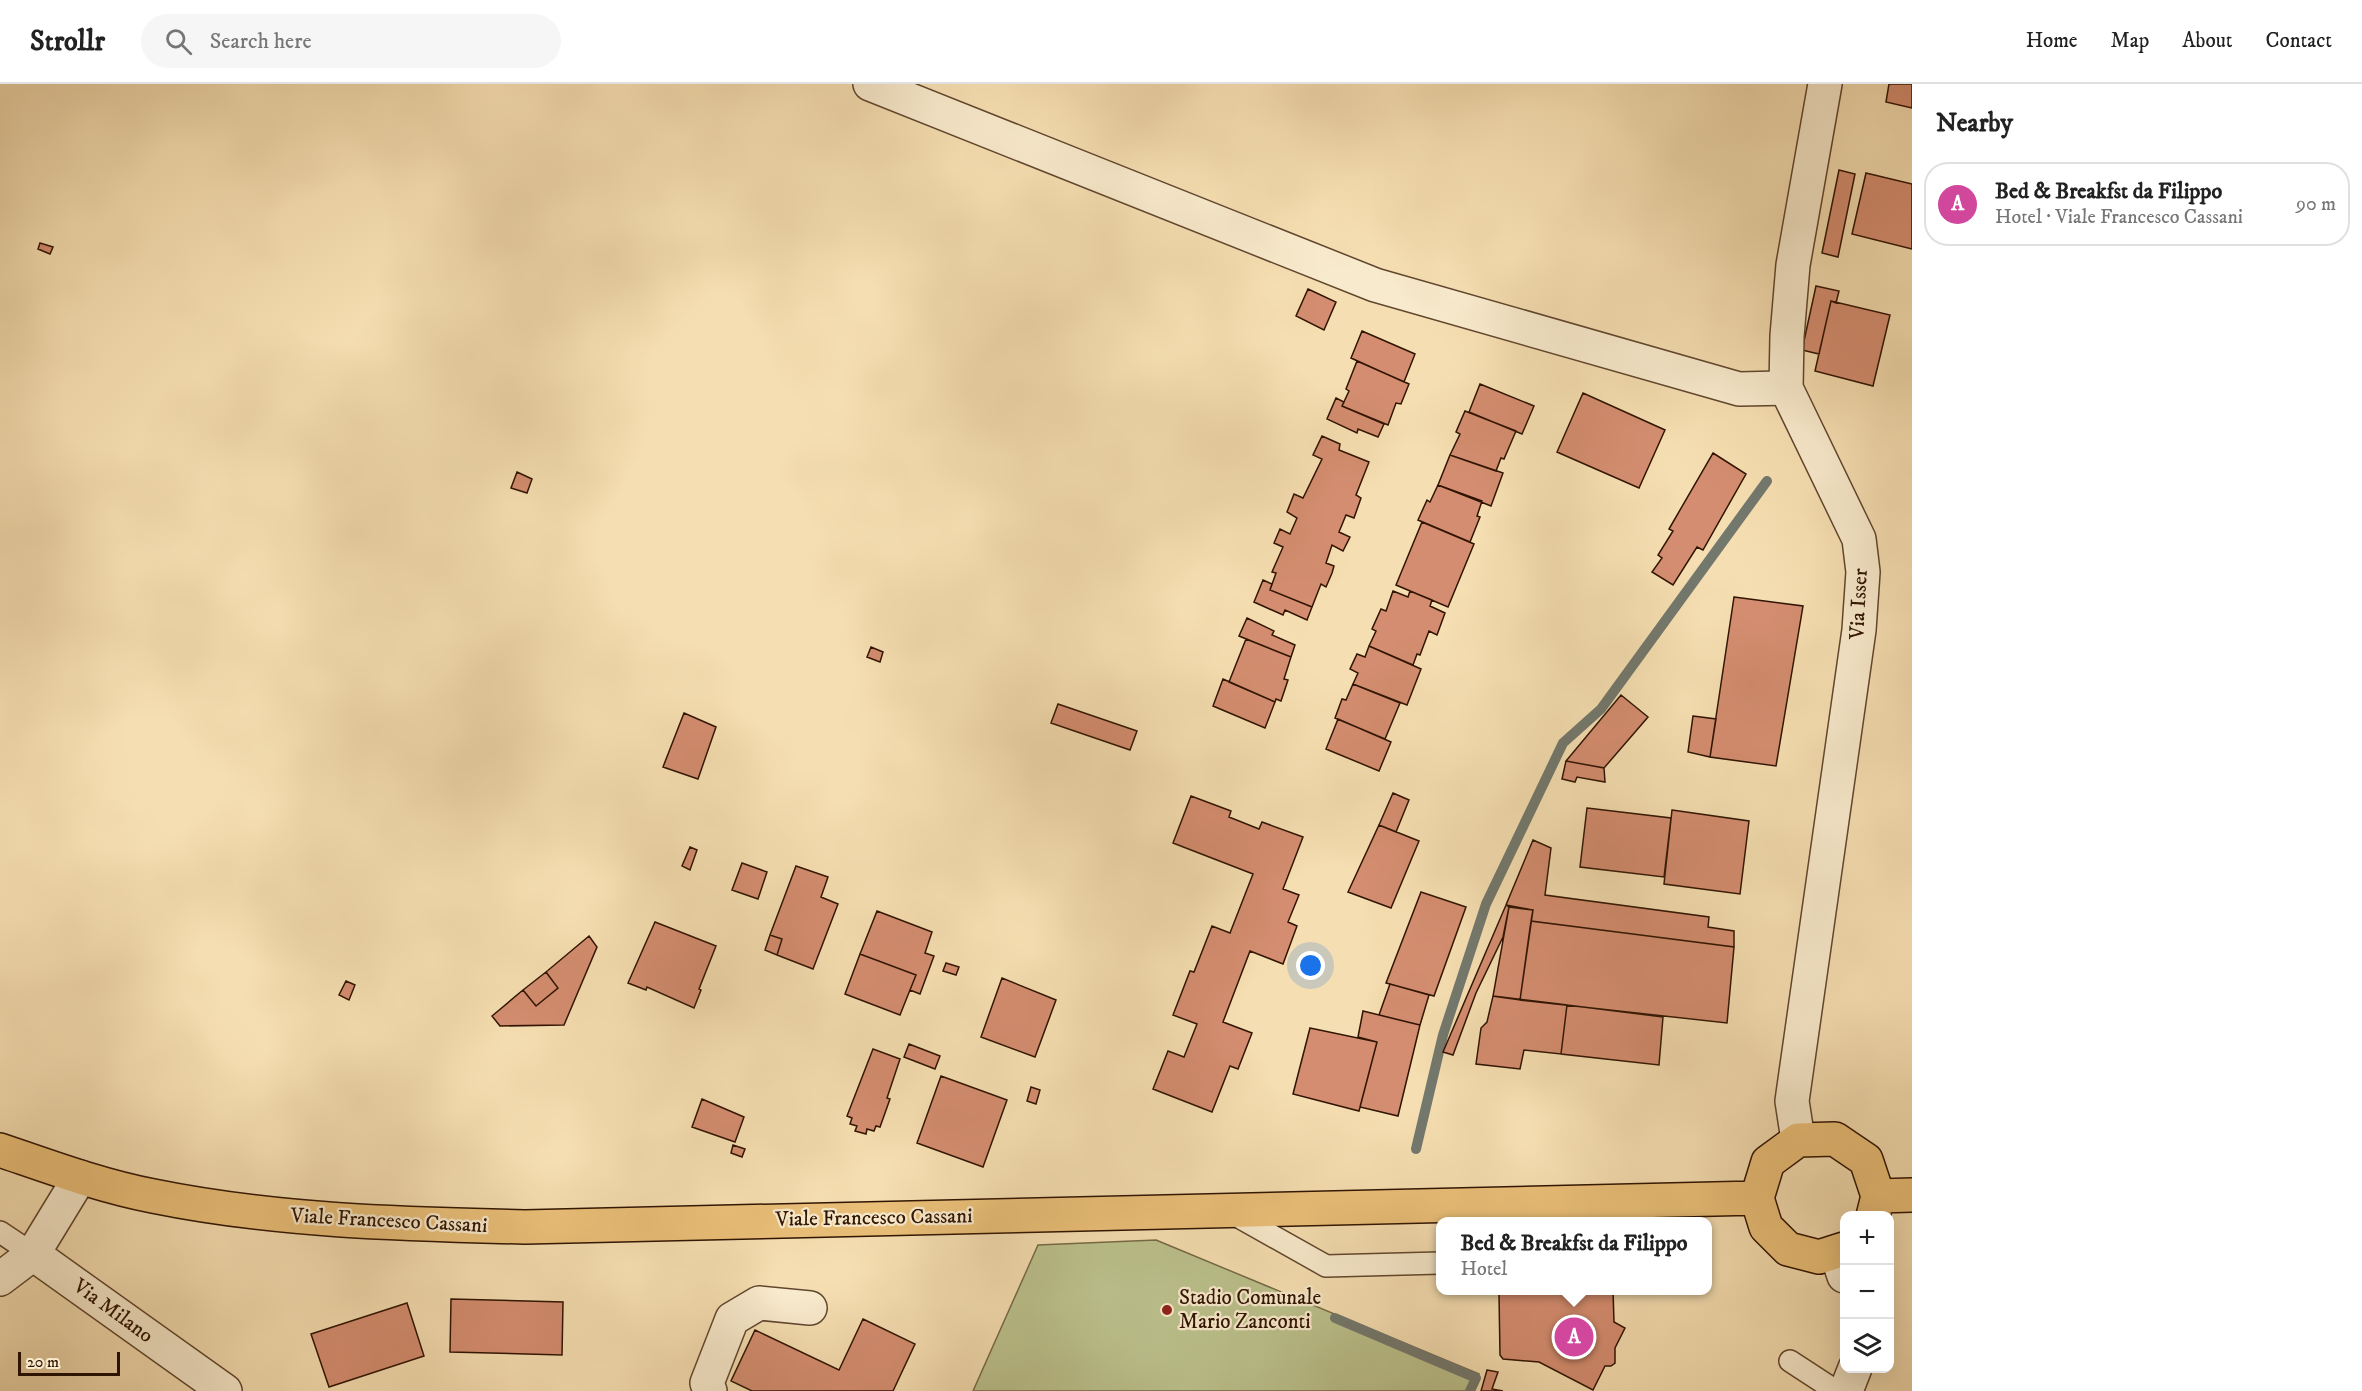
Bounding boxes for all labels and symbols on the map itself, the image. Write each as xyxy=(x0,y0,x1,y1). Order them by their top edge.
street label: Via Isser xyxy=(1844,568,1874,641)
your location xyxy=(1296,951,1325,980)
street label: Viale Francesco Cassani xyxy=(289,1203,488,1239)
street label: Viale Francesco Cassani xyxy=(774,1203,973,1233)
street label: Via Milano xyxy=(67,1273,158,1349)
place label: Stadio Comunale Mario Zanconti xyxy=(1179,1285,1321,1335)
marker: Stadio Comunale Mario Zanconti xyxy=(1160,1303,1174,1317)
pin: A xyxy=(1554,1314,1594,1360)
scale bar xyxy=(18,1349,120,1376)

